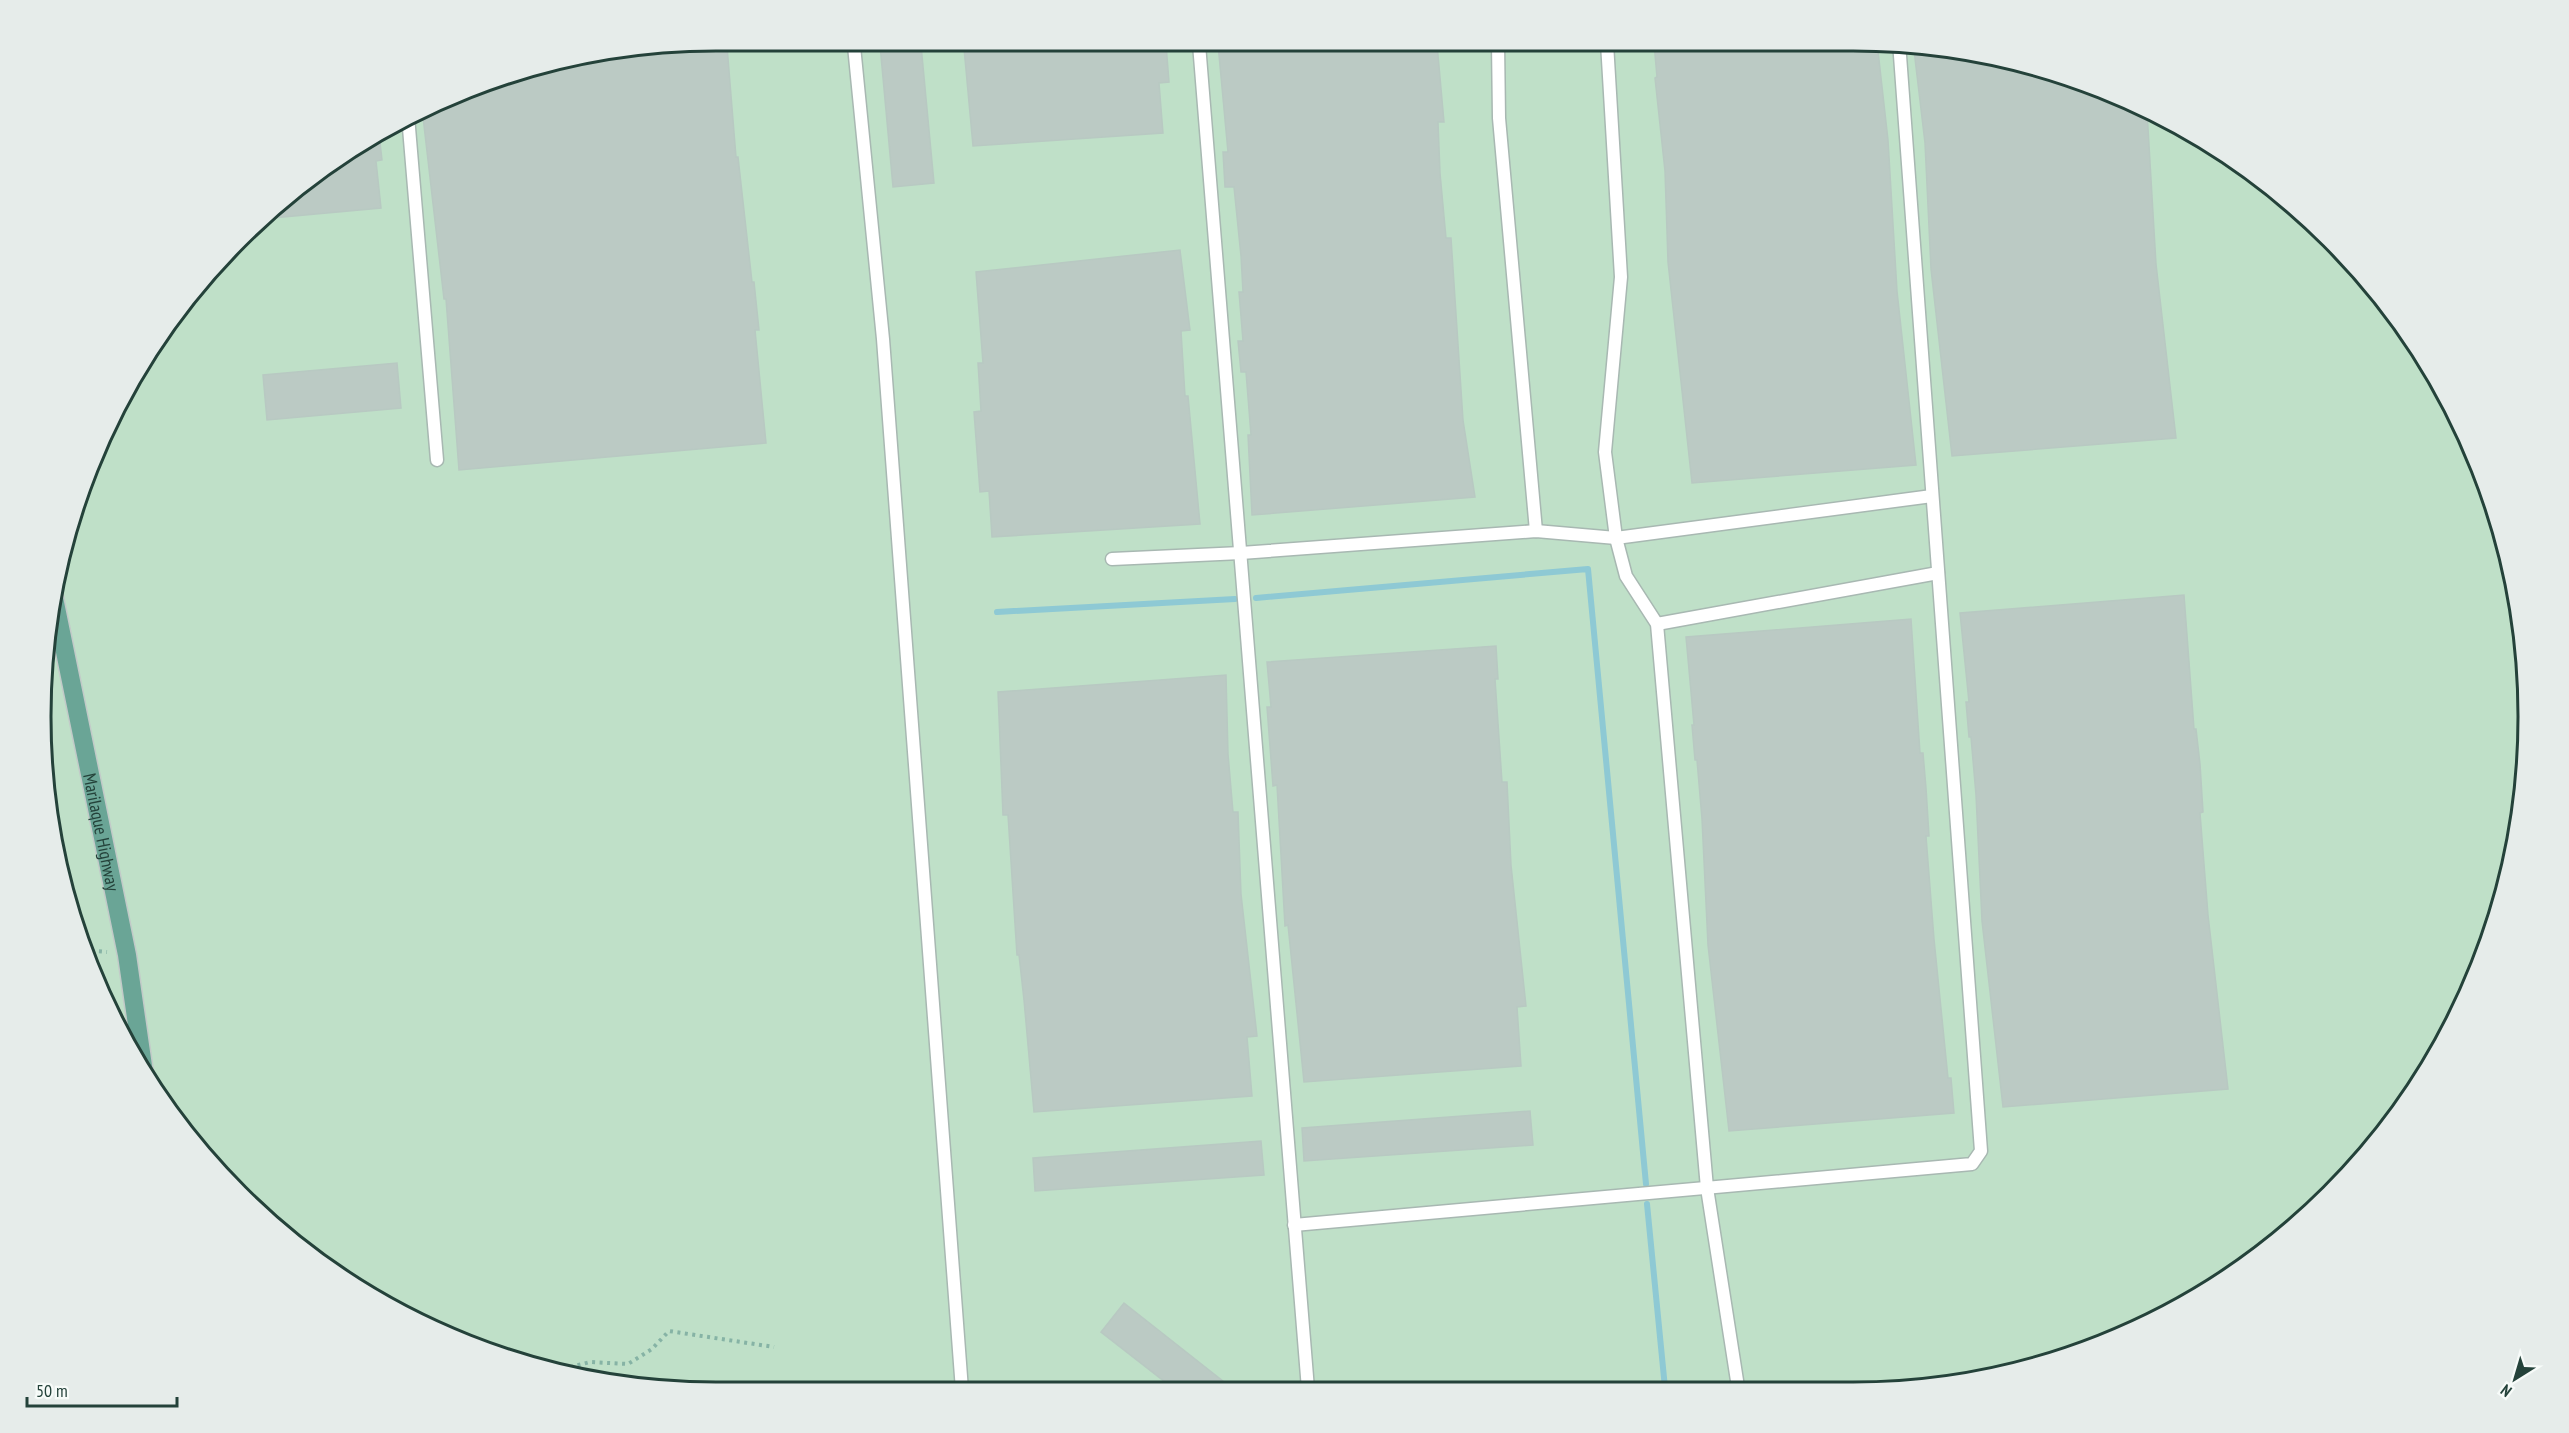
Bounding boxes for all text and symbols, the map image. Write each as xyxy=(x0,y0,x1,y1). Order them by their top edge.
street label: Marilaque Highway xyxy=(79,771,125,893)
north arrow xyxy=(2485,1349,2545,1409)
scale bar xyxy=(27,1370,177,1408)
text: 50 m xyxy=(36,1379,68,1402)
text: N xyxy=(2497,1380,2515,1402)

